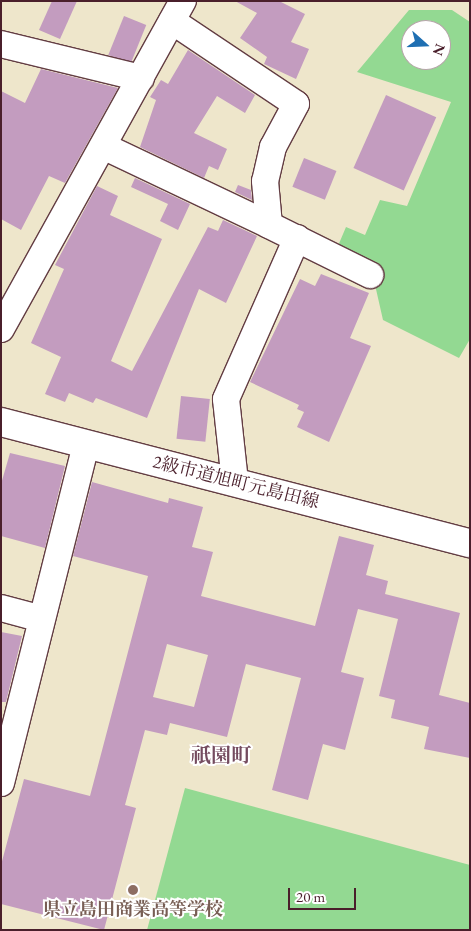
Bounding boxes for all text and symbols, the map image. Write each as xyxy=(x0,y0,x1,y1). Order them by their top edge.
north arrow xyxy=(401,20,451,70)
text: N xyxy=(429,41,450,58)
street label: 2級市道旭町元島田線 xyxy=(151,451,321,513)
district label: 祇園町 xyxy=(191,743,251,767)
scale bar xyxy=(291,878,358,910)
marker: 県立島田商業高等学校 xyxy=(127,884,139,896)
text: 20 m xyxy=(296,887,325,906)
place label: 県立島田商業高等学校 xyxy=(43,898,223,920)

